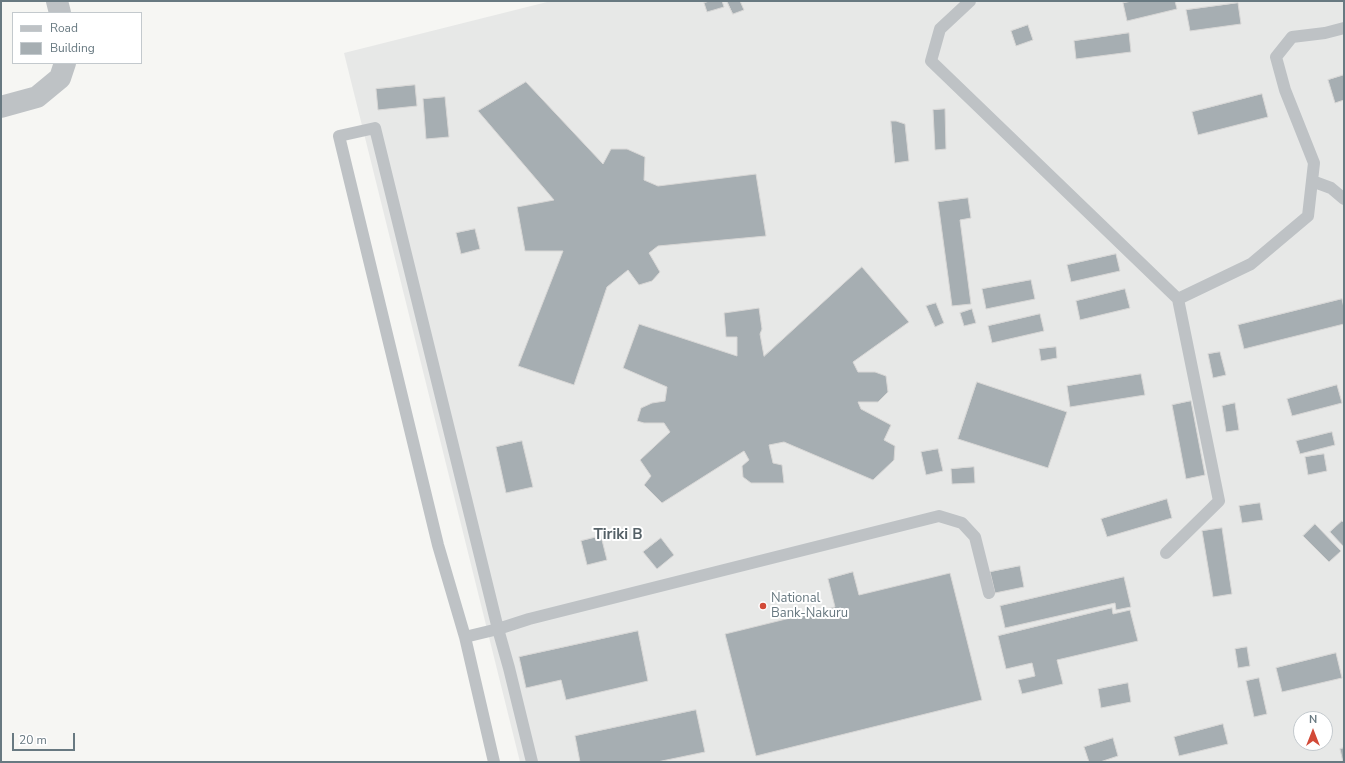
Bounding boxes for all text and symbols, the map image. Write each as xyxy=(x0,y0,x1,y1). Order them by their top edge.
legend xyxy=(12,12,142,64)
text: Road xyxy=(50,20,78,36)
text: Building xyxy=(50,40,95,56)
district label: Tiriki B xyxy=(593,526,643,544)
place label: National Bank-Nakuru xyxy=(771,591,848,622)
marker: National Bank-Nakuru xyxy=(758,601,768,611)
north arrow xyxy=(1293,711,1333,751)
text: N xyxy=(1309,712,1317,727)
scale bar xyxy=(14,725,77,751)
text: 20 m xyxy=(19,732,47,748)

